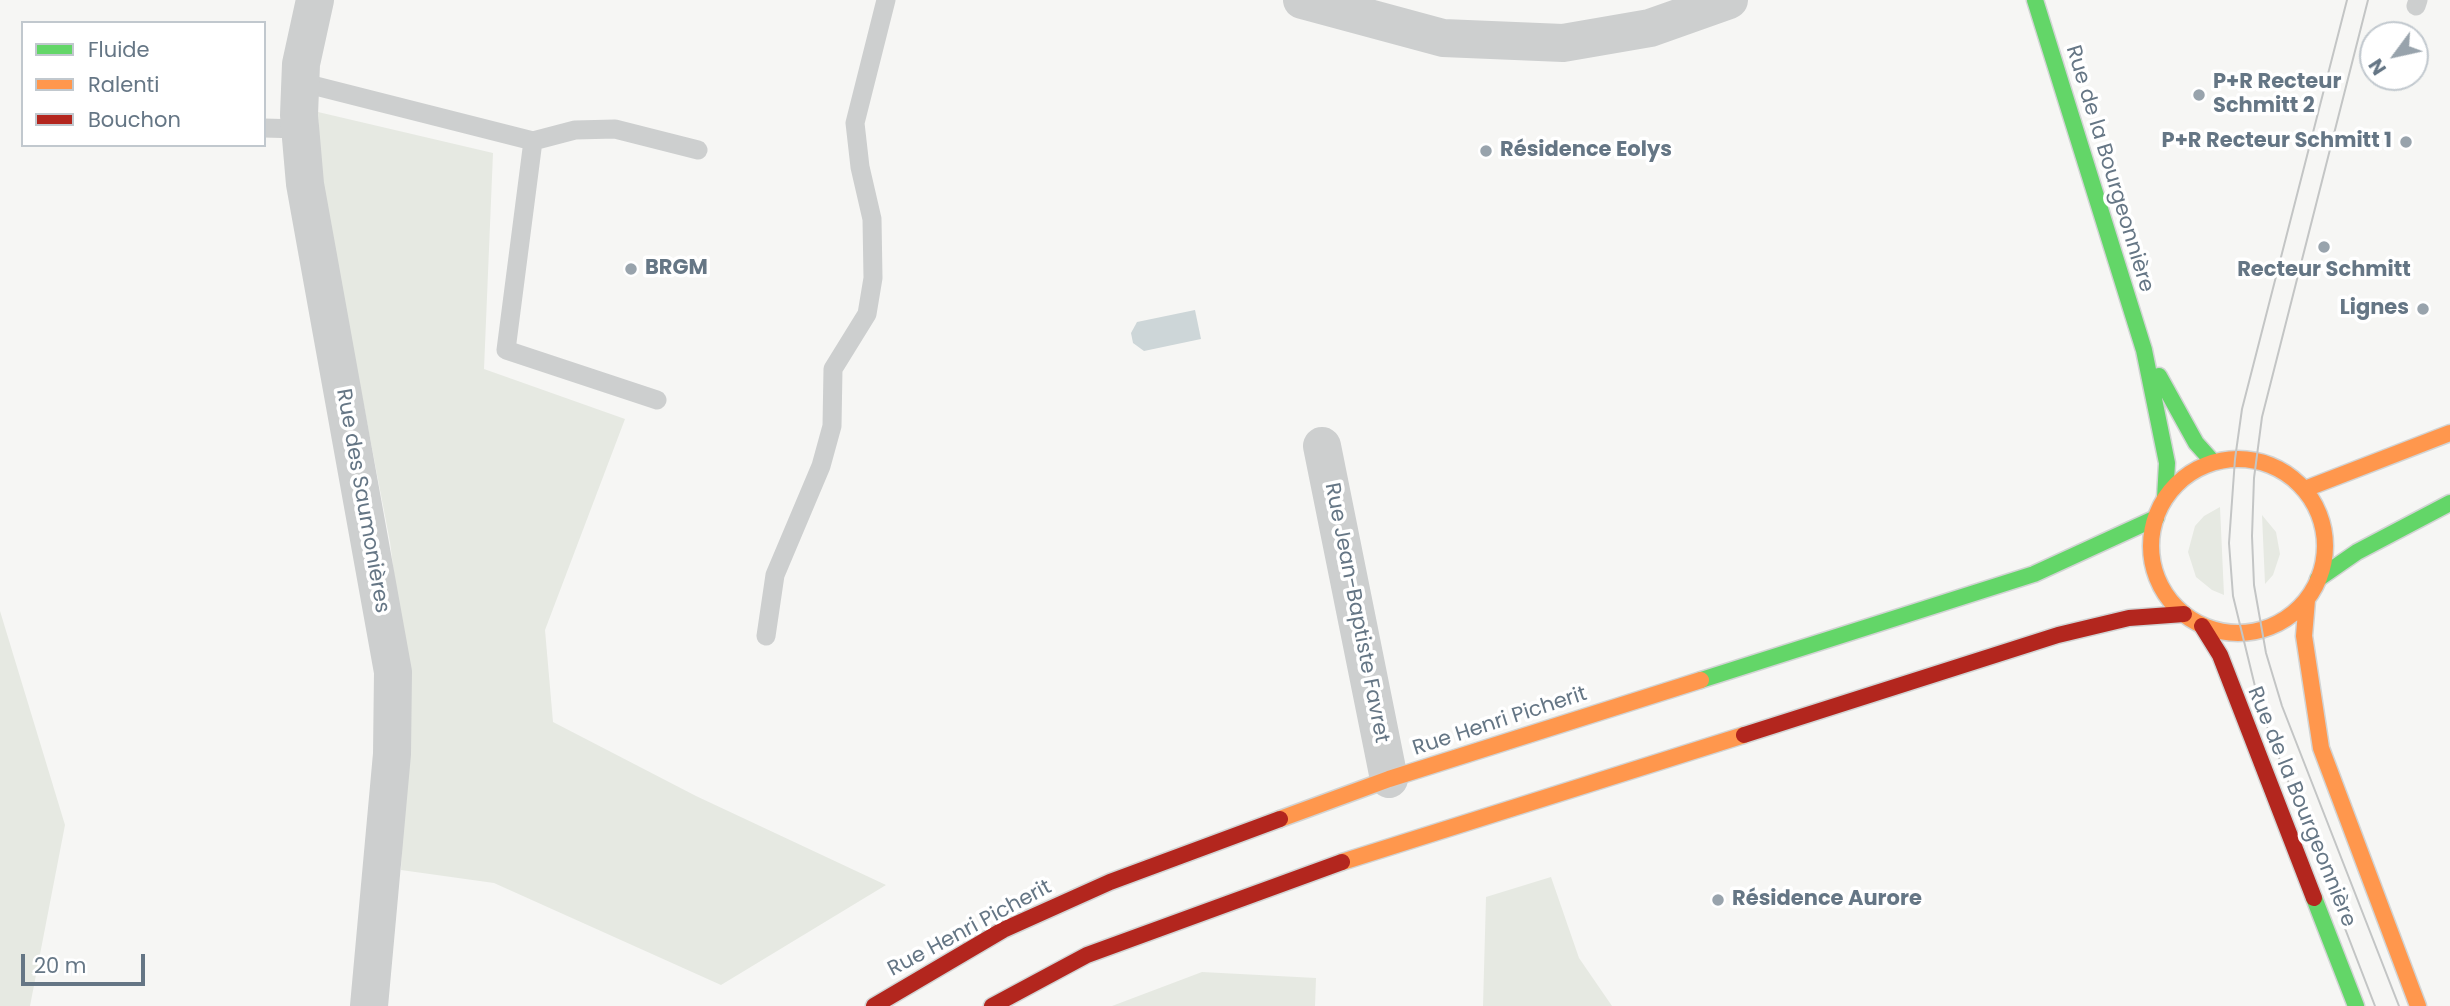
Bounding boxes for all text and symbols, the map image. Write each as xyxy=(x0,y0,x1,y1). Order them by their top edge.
legend xyxy=(21,21,266,147)
north arrow xyxy=(2359,21,2429,91)
text: Fluide xyxy=(88,35,150,64)
street label: Rue de la Bourgeonnière xyxy=(2059,43,2159,295)
text: N xyxy=(2362,53,2393,80)
text: Ralenti xyxy=(88,70,159,99)
place label: P+R Recteur Schmitt 2 xyxy=(2213,70,2341,120)
marker: P+R Recteur Schmitt 2 xyxy=(2191,87,2207,103)
text: Bouchon xyxy=(88,105,181,134)
place label: P+R Recteur Schmitt 1 xyxy=(2162,129,2392,155)
marker: P+R Recteur Schmitt 1 xyxy=(2398,134,2414,150)
place label: Résidence Eolys xyxy=(1500,138,1672,164)
marker: Résidence Eolys xyxy=(1478,143,1494,159)
marker: Recteur Schmitt xyxy=(2316,239,2332,255)
place label: BRGM xyxy=(645,256,708,282)
place label: Recteur Schmitt xyxy=(2237,258,2411,284)
marker: BRGM xyxy=(623,261,639,277)
place label: Lignes xyxy=(2340,296,2409,322)
marker: Lignes xyxy=(2415,301,2431,317)
street label: Rue des Saumonières xyxy=(330,387,394,615)
street label: Rue Jean-Baptiste Favret xyxy=(1318,481,1394,745)
street label: Rue Henri Picherit xyxy=(1410,682,1590,762)
street label: Rue de la Bourgeonnière xyxy=(2241,683,2361,931)
street label: Rue Henri Picherit xyxy=(884,875,1056,983)
place label: Résidence Aurore xyxy=(1732,887,1922,913)
marker: Résidence Aurore xyxy=(1710,892,1726,908)
scale bar xyxy=(24,940,149,984)
text: 20 m xyxy=(34,951,87,980)

